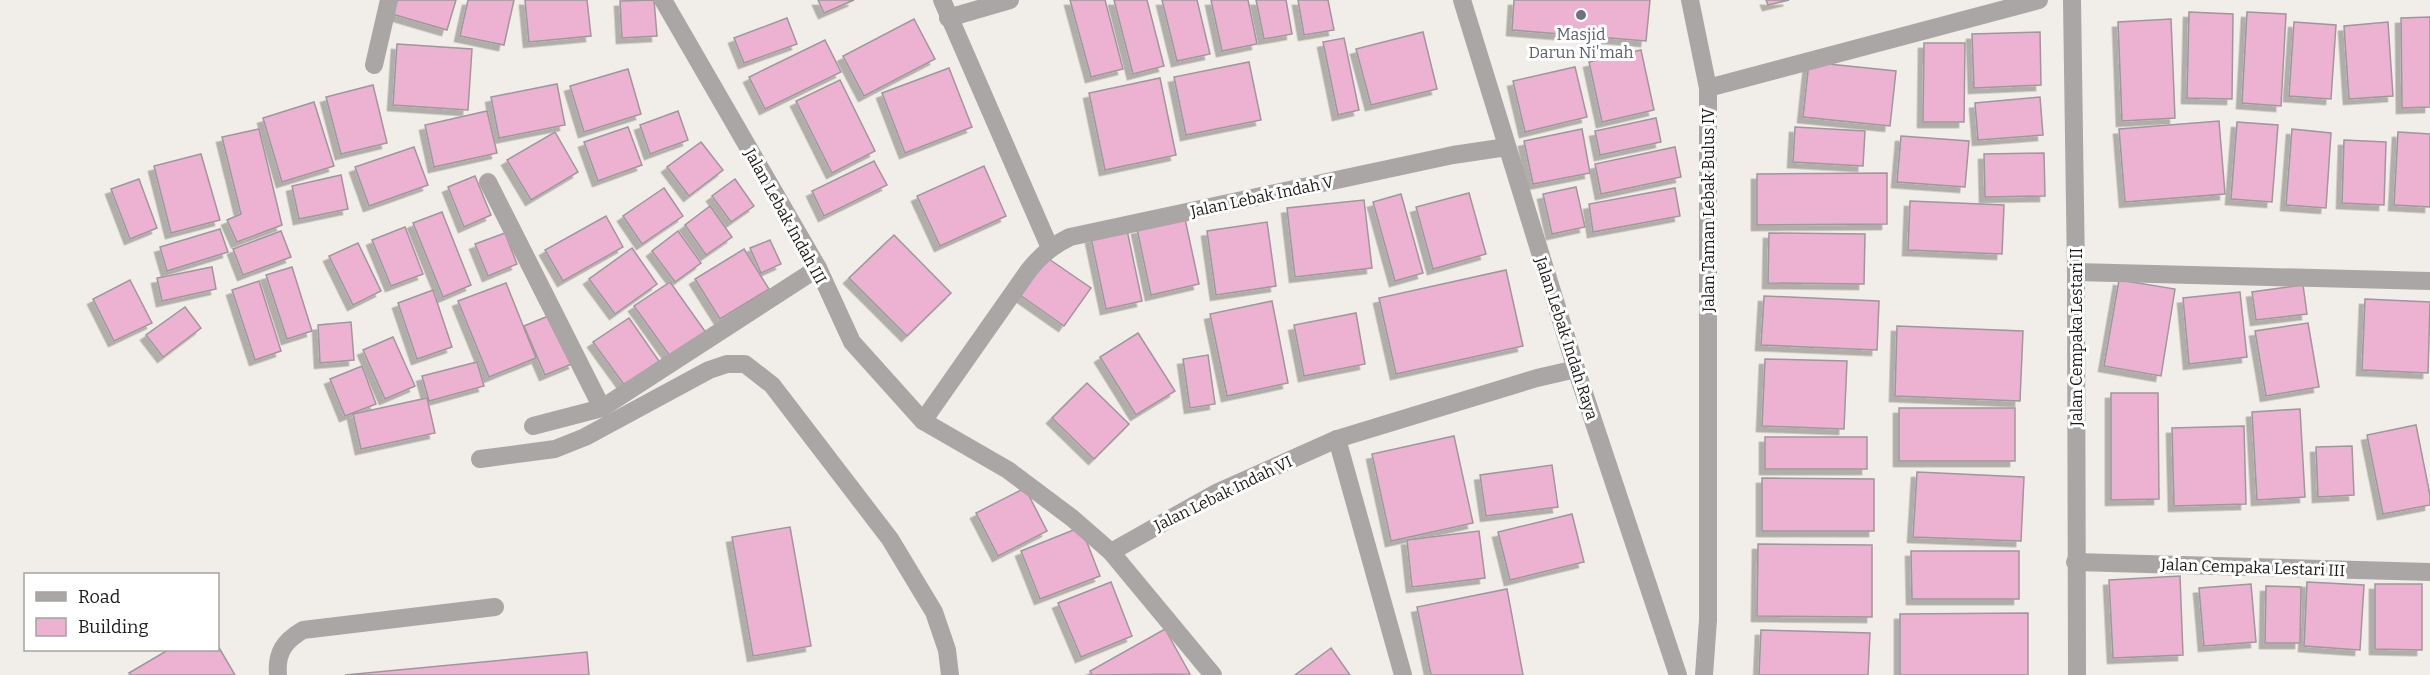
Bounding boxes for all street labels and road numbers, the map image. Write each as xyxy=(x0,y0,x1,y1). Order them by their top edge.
street label: Jalan Taman Lebak Bulus IV xyxy=(1699,107,1718,313)
street label: Jalan Lebak Indah III xyxy=(740,144,831,287)
street label: Jalan Lebak Indah V xyxy=(1188,172,1336,221)
street label: Jalan Cempaka Lestari II xyxy=(2067,248,2086,427)
street label: Jalan Lebak Indah Raya xyxy=(1531,253,1602,422)
street label: Jalan Lebak Indah VI xyxy=(1150,452,1295,536)
street label: Jalan Cempaka Lestari III xyxy=(2160,555,2345,580)

